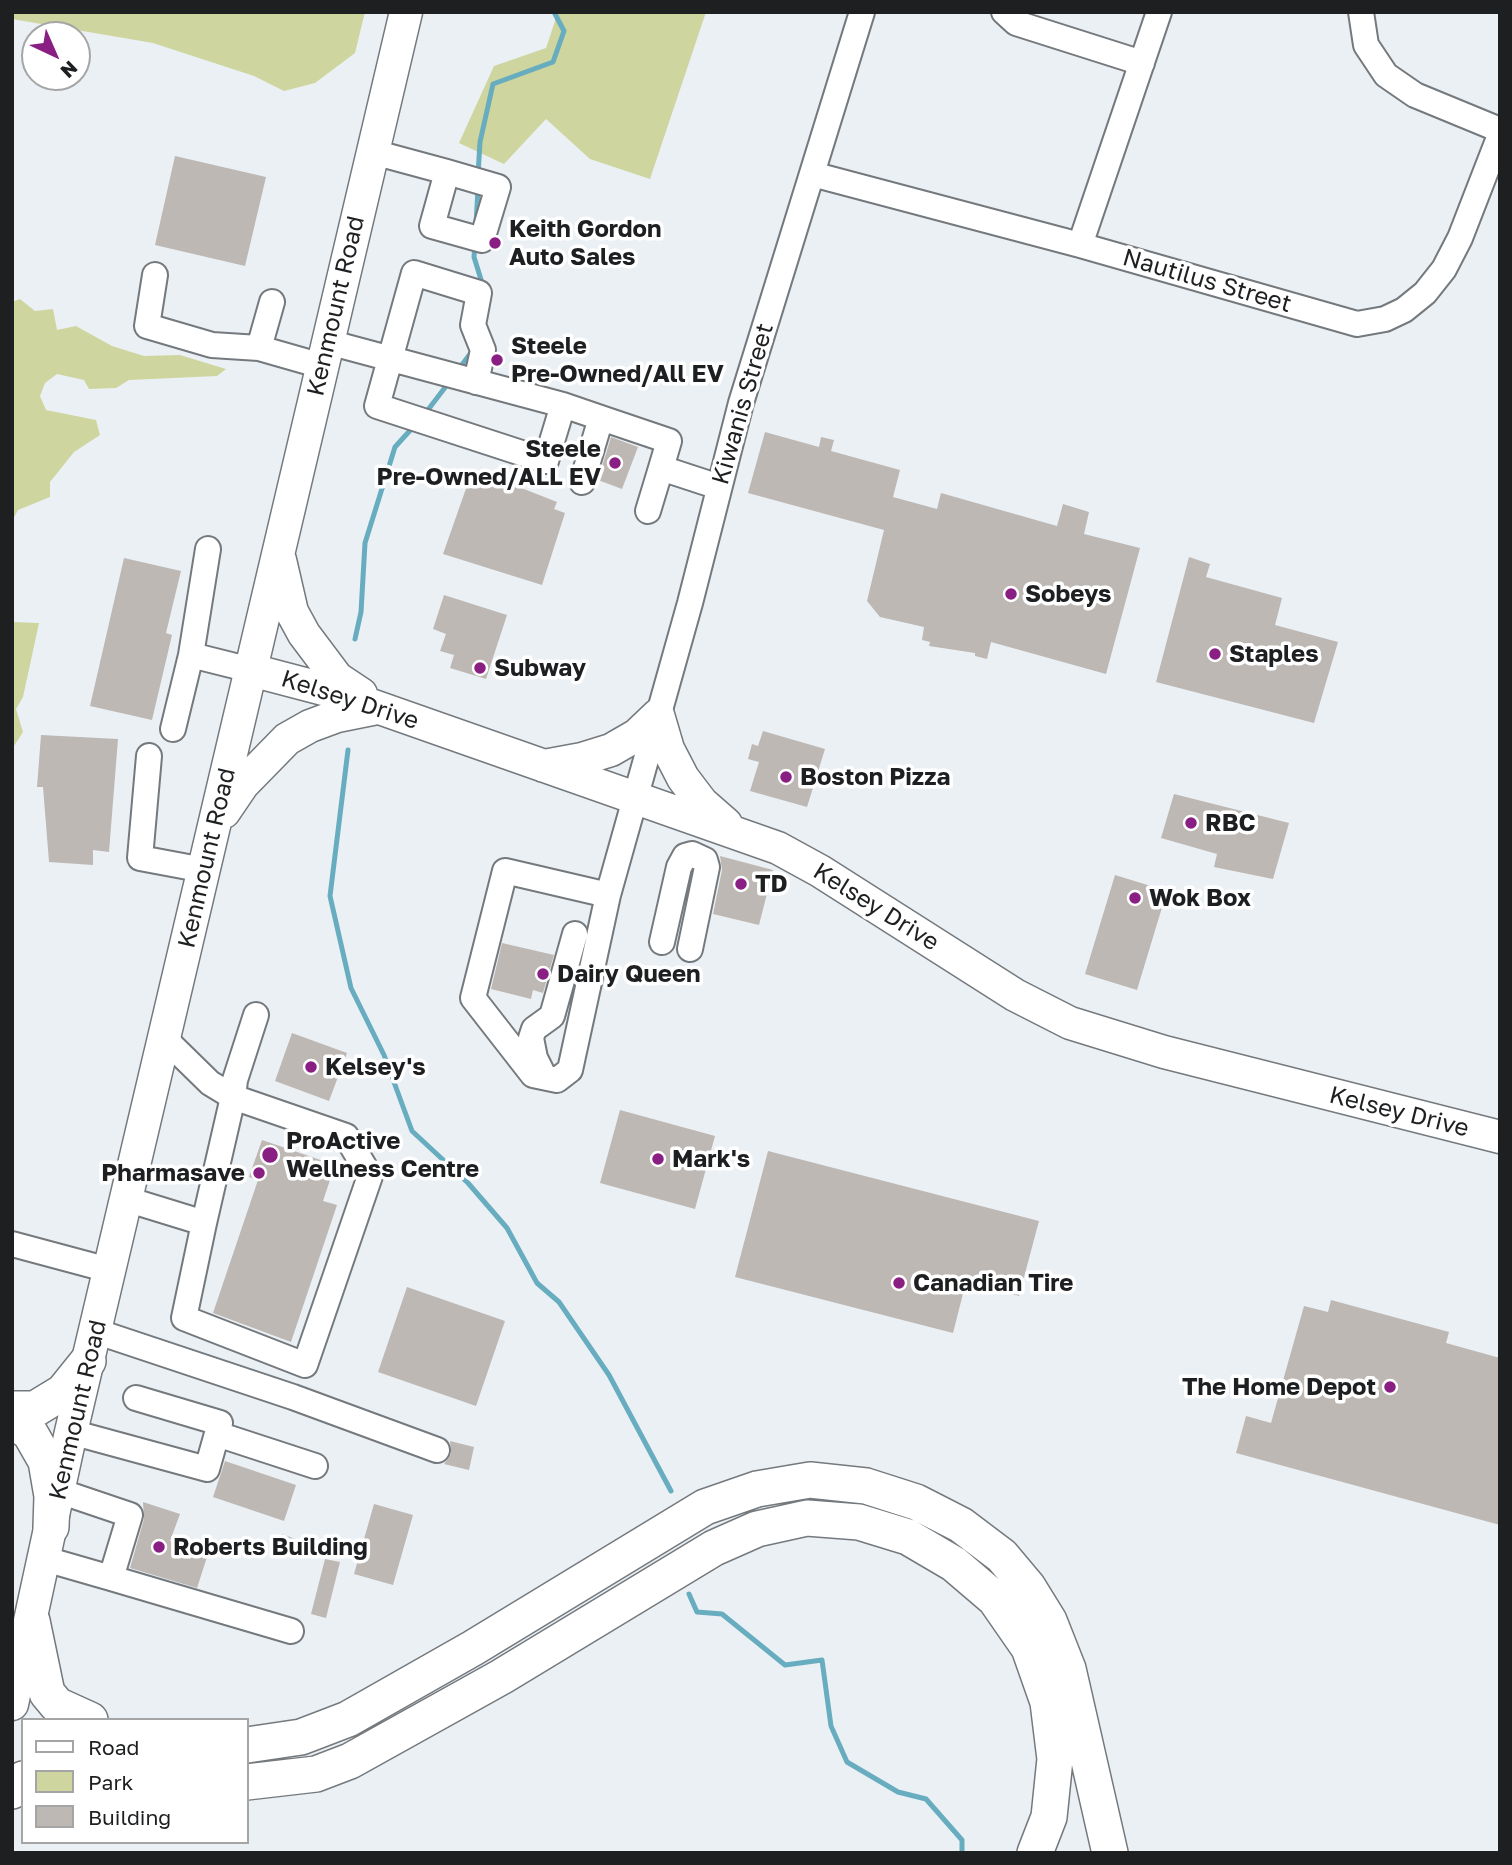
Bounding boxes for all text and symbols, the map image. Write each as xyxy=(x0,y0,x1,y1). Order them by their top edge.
north arrow xyxy=(21,21,91,91)
text: N xyxy=(56,57,83,83)
street label: Kenmount Road xyxy=(301,213,371,399)
place label: Keith Gordon Auto Sales xyxy=(509,215,661,271)
marker: Keith Gordon Auto Sales xyxy=(487,235,503,251)
street label: Nautilus Street xyxy=(1119,243,1295,319)
street label: Kiwanis Street xyxy=(706,320,780,488)
place label: Steele Pre-Owned/All EV xyxy=(511,332,724,388)
marker: Steele Pre-Owned/All EV xyxy=(489,352,505,368)
place label: Steele Pre-Owned/ALL EV xyxy=(377,435,601,491)
marker: Steele Pre-Owned/ALL EV xyxy=(607,455,623,471)
place label: Sobeys xyxy=(1025,580,1112,608)
marker: Sobeys xyxy=(1003,586,1019,602)
place label: Staples xyxy=(1229,640,1319,668)
marker: Staples xyxy=(1207,646,1223,662)
place label: Subway xyxy=(494,654,586,682)
marker: Subway xyxy=(472,660,488,676)
street label: Kelsey Drive xyxy=(278,664,422,736)
place label: Boston Pizza xyxy=(800,763,950,791)
street label: Kenmount Road xyxy=(172,765,242,951)
marker: Boston Pizza xyxy=(778,769,794,785)
place label: RBC xyxy=(1205,809,1256,837)
marker: RBC xyxy=(1183,815,1199,831)
street label: Kelsey Drive xyxy=(808,857,944,957)
place label: TD xyxy=(755,870,788,898)
marker: TD xyxy=(733,876,749,892)
place label: Wok Box xyxy=(1149,884,1251,912)
marker: Wok Box xyxy=(1127,890,1143,906)
place label: Dairy Queen xyxy=(557,960,701,988)
marker: Dairy Queen xyxy=(535,966,551,982)
place label: Kelsey's xyxy=(325,1053,426,1081)
marker: Kelsey's xyxy=(303,1059,319,1075)
street label: Kelsey Drive xyxy=(1326,1081,1472,1143)
place label: ProActive Wellness Centre xyxy=(286,1127,479,1183)
marker: ProActive Wellness Centre xyxy=(260,1145,280,1165)
place label: Mark's xyxy=(672,1145,750,1173)
marker: Mark's xyxy=(650,1151,666,1167)
place label: Pharmasave xyxy=(101,1159,245,1187)
marker: Pharmasave xyxy=(251,1165,267,1181)
place label: Canadian Tire xyxy=(913,1269,1074,1297)
marker: Canadian Tire xyxy=(891,1275,907,1291)
street label: Kenmount Road xyxy=(43,1317,113,1503)
place label: The Home Depot xyxy=(1182,1373,1376,1401)
marker: The Home Depot xyxy=(1382,1379,1398,1395)
place label: Roberts Building xyxy=(173,1533,368,1561)
marker: Roberts Building xyxy=(151,1539,167,1555)
legend xyxy=(21,1718,248,1844)
text: Road xyxy=(88,1734,139,1760)
text: Park xyxy=(88,1769,133,1795)
text: Building xyxy=(88,1804,171,1830)

